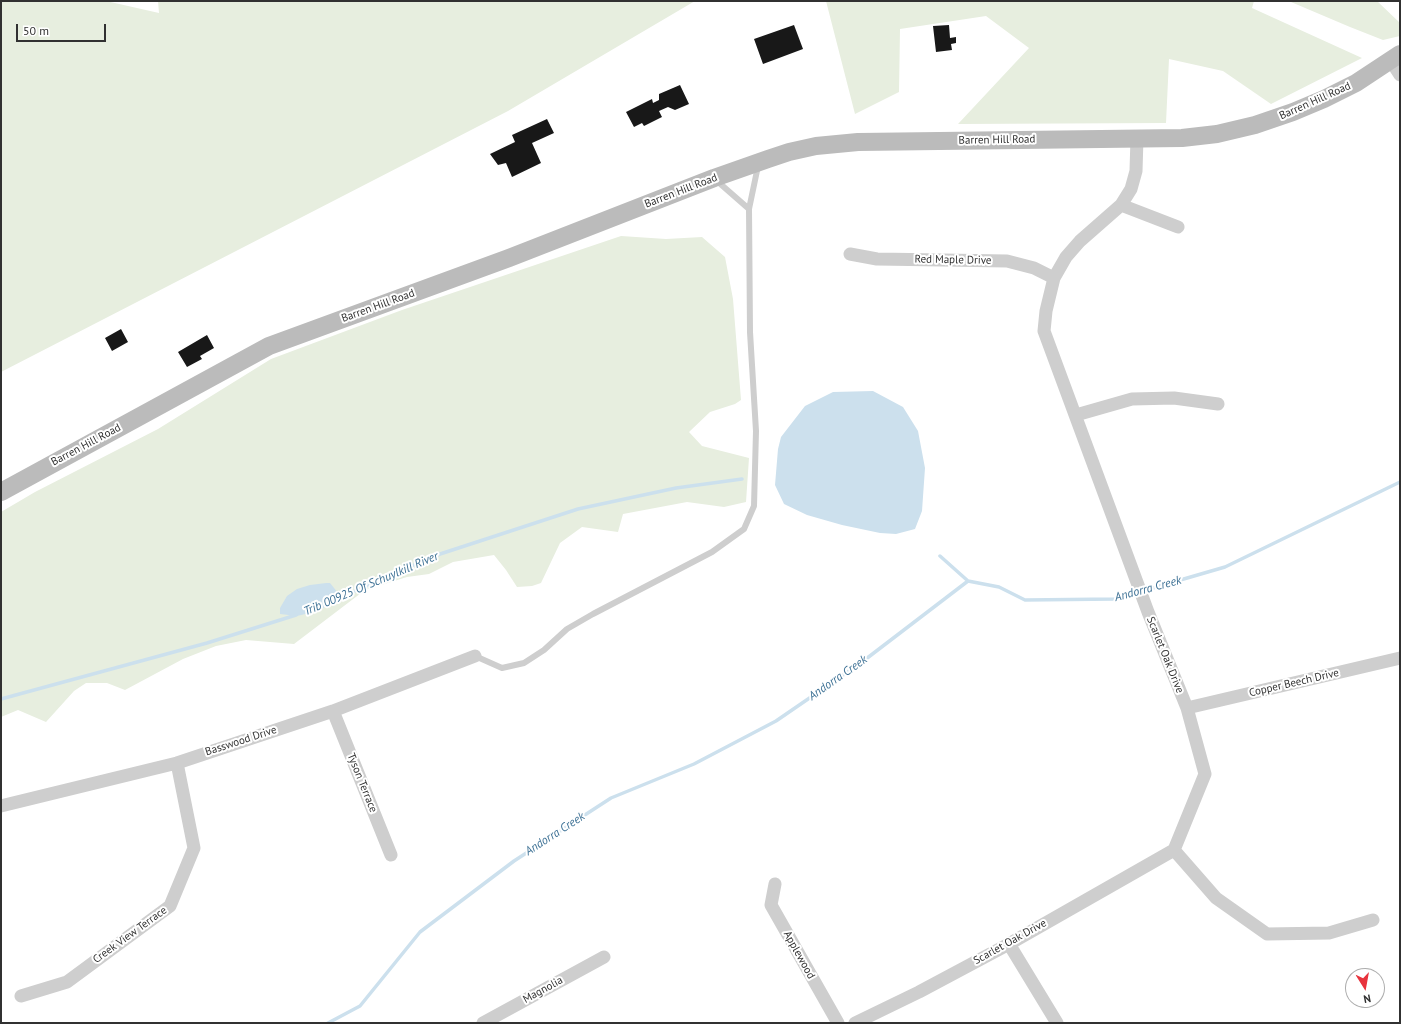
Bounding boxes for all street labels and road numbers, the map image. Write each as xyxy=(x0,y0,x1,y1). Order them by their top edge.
street label: Barren Hill Road xyxy=(1277,79,1353,123)
street label: Barren Hill Road xyxy=(958,133,1036,147)
street label: Barren Hill Road xyxy=(643,171,719,211)
street label: Red Maple Drive xyxy=(914,253,992,267)
street label: Barren Hill Road xyxy=(340,287,416,325)
street label: Barren Hill Road xyxy=(49,421,123,469)
street label: Scarlet Oak Drive xyxy=(1144,615,1186,695)
street label: Copper Beech Drive xyxy=(1248,666,1340,700)
street label: Basswood Drive xyxy=(204,723,278,759)
street label: Tyson Terrace xyxy=(344,751,380,815)
street label: Creek View Terrace xyxy=(90,904,170,966)
street label: Scarlet Oak Drive xyxy=(971,917,1049,967)
street label: Applewood xyxy=(780,929,818,981)
street label: Magnolia xyxy=(521,974,565,1006)

